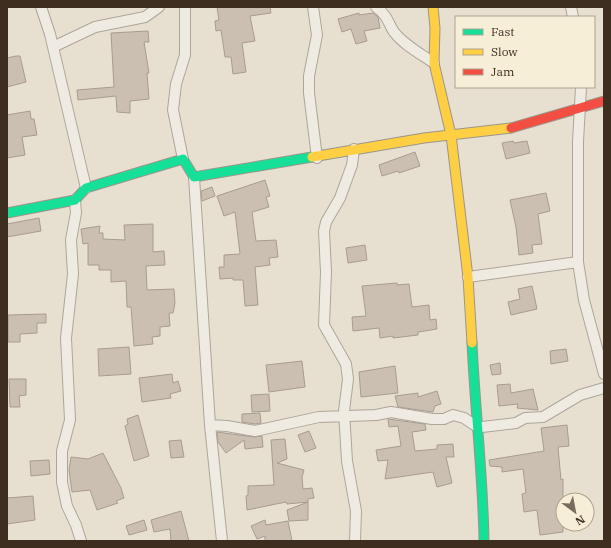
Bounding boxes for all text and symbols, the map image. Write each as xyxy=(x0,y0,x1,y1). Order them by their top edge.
legend xyxy=(455,16,595,88)
text: Fast xyxy=(491,24,515,39)
text: Slow xyxy=(491,44,518,59)
text: Jam xyxy=(491,64,515,79)
north arrow xyxy=(555,492,595,532)
text: N xyxy=(573,512,588,529)

